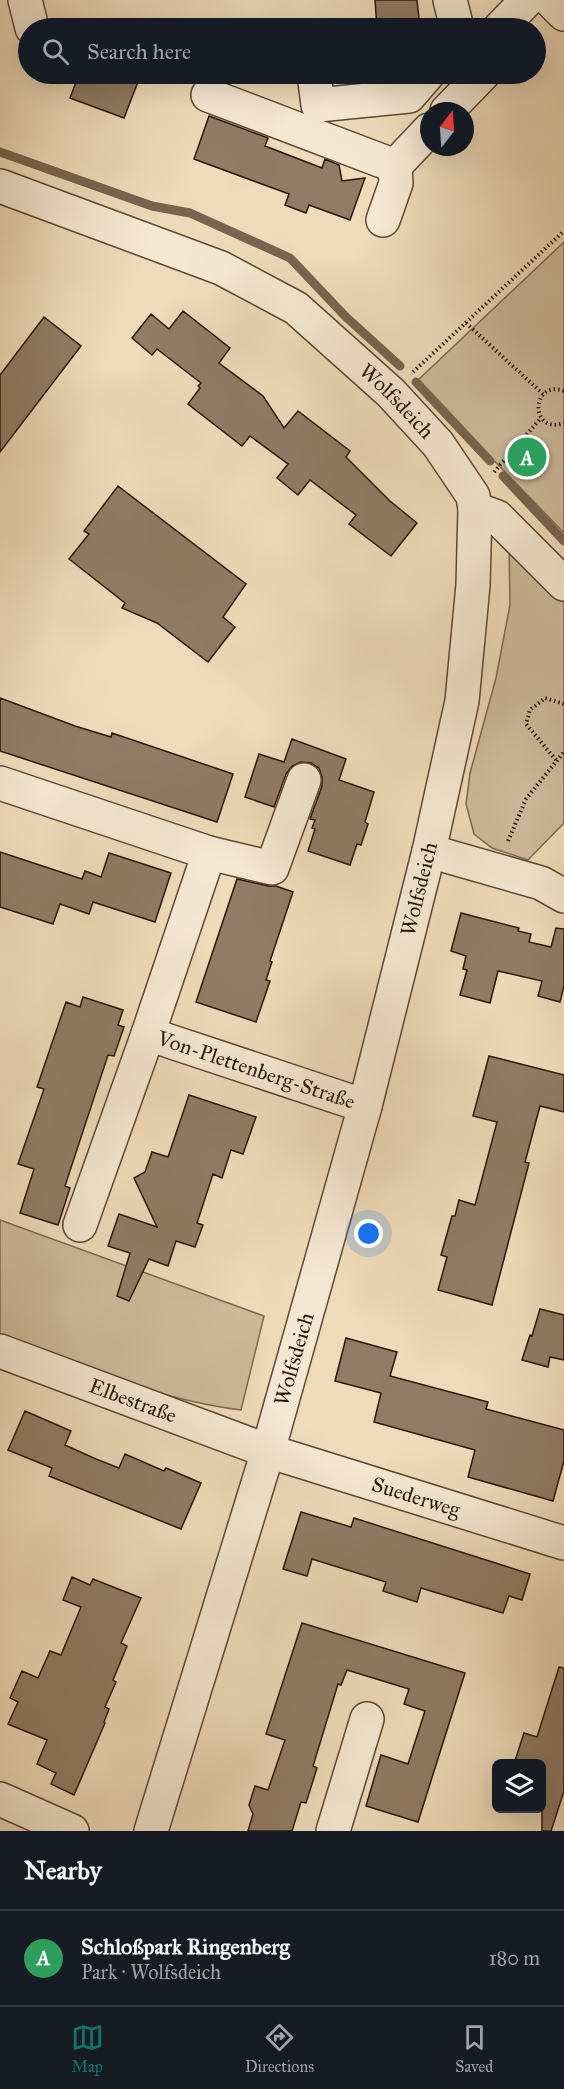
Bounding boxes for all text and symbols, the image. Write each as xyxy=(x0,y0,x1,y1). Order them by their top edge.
search box xyxy=(18,18,546,84)
icon: search xyxy=(39,35,72,68)
text: Search here xyxy=(87,38,191,65)
north arrow xyxy=(420,102,474,156)
street label: Wolfsdeich xyxy=(354,358,440,444)
pin: A xyxy=(508,434,546,480)
street label: Wolfsdeich xyxy=(395,839,443,939)
street label: Von-Plettenberg-Straße xyxy=(153,1025,358,1115)
your location xyxy=(354,1219,383,1248)
street label: Wolfsdeich xyxy=(268,1309,320,1409)
street label: Elbestraße xyxy=(86,1373,181,1429)
street label: Suederweg xyxy=(368,1471,464,1523)
map controls xyxy=(492,1759,546,1813)
button: layers xyxy=(492,1759,546,1813)
text: Nearby xyxy=(24,1854,102,1886)
text: Schloßpark Ringenberg xyxy=(81,1933,290,1960)
text: A xyxy=(37,1946,50,1970)
text: 180 m xyxy=(489,1946,540,1970)
text: Park · Wolfsdeich xyxy=(81,1960,221,1984)
tab: Map xyxy=(71,2021,104,2076)
tab: Directions xyxy=(245,2021,314,2076)
tab: Saved xyxy=(455,2021,493,2076)

